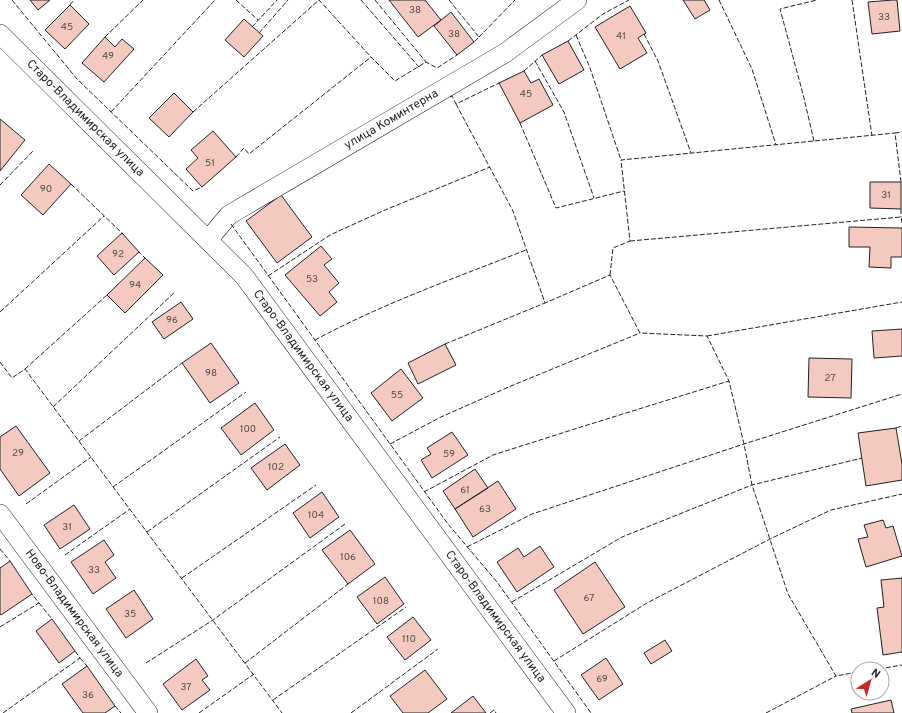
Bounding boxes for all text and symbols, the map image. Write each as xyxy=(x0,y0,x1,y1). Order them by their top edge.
house number: 38 xyxy=(409,4,421,17)
house number: 33 xyxy=(878,11,890,24)
house number: 45 xyxy=(61,21,73,34)
house number: 38 xyxy=(448,28,460,41)
house number: 41 xyxy=(616,30,626,43)
house number: 49 xyxy=(102,50,114,63)
street label: Старо-Владимирская улица xyxy=(23,56,148,181)
street label: улица Коминтерна xyxy=(341,86,441,154)
house number: 45 xyxy=(520,88,532,101)
house number: 51 xyxy=(205,157,215,170)
house number: 90 xyxy=(40,183,52,196)
house number: 31 xyxy=(881,189,891,202)
house number: 92 xyxy=(112,248,124,261)
house number: 53 xyxy=(306,273,318,286)
house number: 94 xyxy=(129,279,141,292)
street label: Старо-Владимирская улица xyxy=(249,287,357,425)
house number: 96 xyxy=(166,314,178,327)
house number: 98 xyxy=(205,367,217,380)
house number: 27 xyxy=(824,372,836,385)
house number: 55 xyxy=(391,389,403,402)
house number: 100 xyxy=(240,423,256,436)
house number: 29 xyxy=(12,447,24,460)
house number: 59 xyxy=(443,448,455,461)
house number: 102 xyxy=(268,461,284,474)
house number: 61 xyxy=(460,484,470,497)
house number: 63 xyxy=(479,503,491,516)
house number: 104 xyxy=(308,509,324,522)
house number: 31 xyxy=(62,521,72,534)
street label: Ново-Владимирская улица xyxy=(21,546,127,681)
street label: Старо-Владимирская улица xyxy=(441,548,549,686)
house number: 106 xyxy=(340,551,356,564)
house number: 33 xyxy=(88,564,100,577)
house number: 67 xyxy=(584,592,595,605)
house number: 108 xyxy=(373,595,389,608)
house number: 35 xyxy=(124,608,136,621)
house number: 110 xyxy=(402,633,416,646)
north arrow xyxy=(850,661,890,701)
text: N xyxy=(868,666,883,682)
house number: 69 xyxy=(596,673,608,686)
house number: 37 xyxy=(180,681,192,694)
house number: 36 xyxy=(82,689,94,702)

